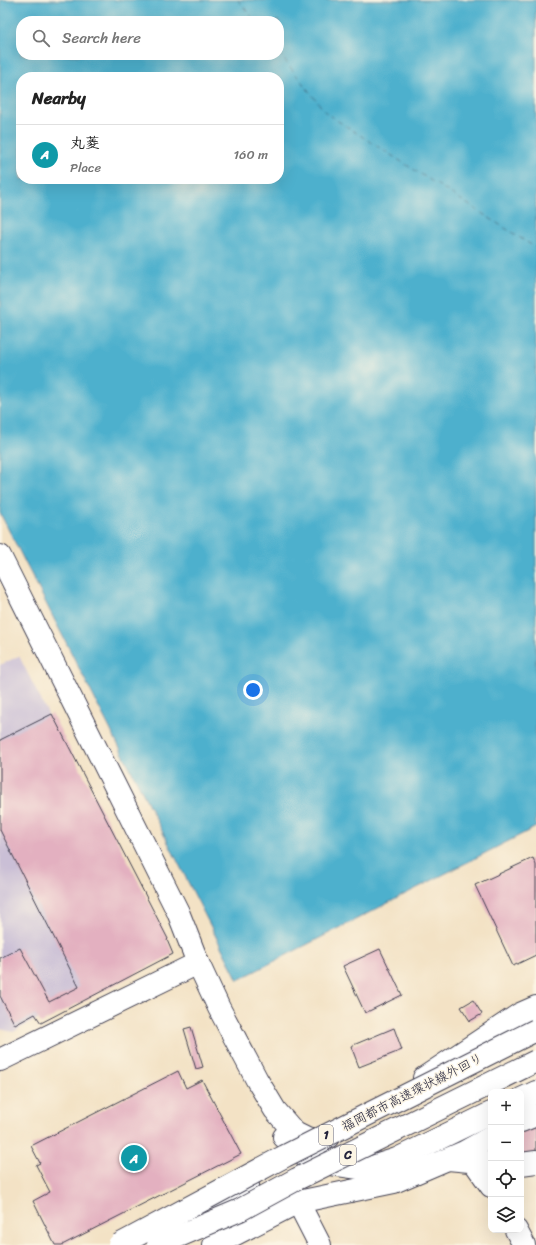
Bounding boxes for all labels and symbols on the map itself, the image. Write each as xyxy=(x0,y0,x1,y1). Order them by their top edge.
your location xyxy=(243,680,263,700)
street label: 福岡都市高速環状線外回り xyxy=(337,1046,487,1138)
road number: 1 xyxy=(319,1125,333,1145)
pin: A xyxy=(121,1143,147,1173)
road number: C xyxy=(340,1145,356,1165)

